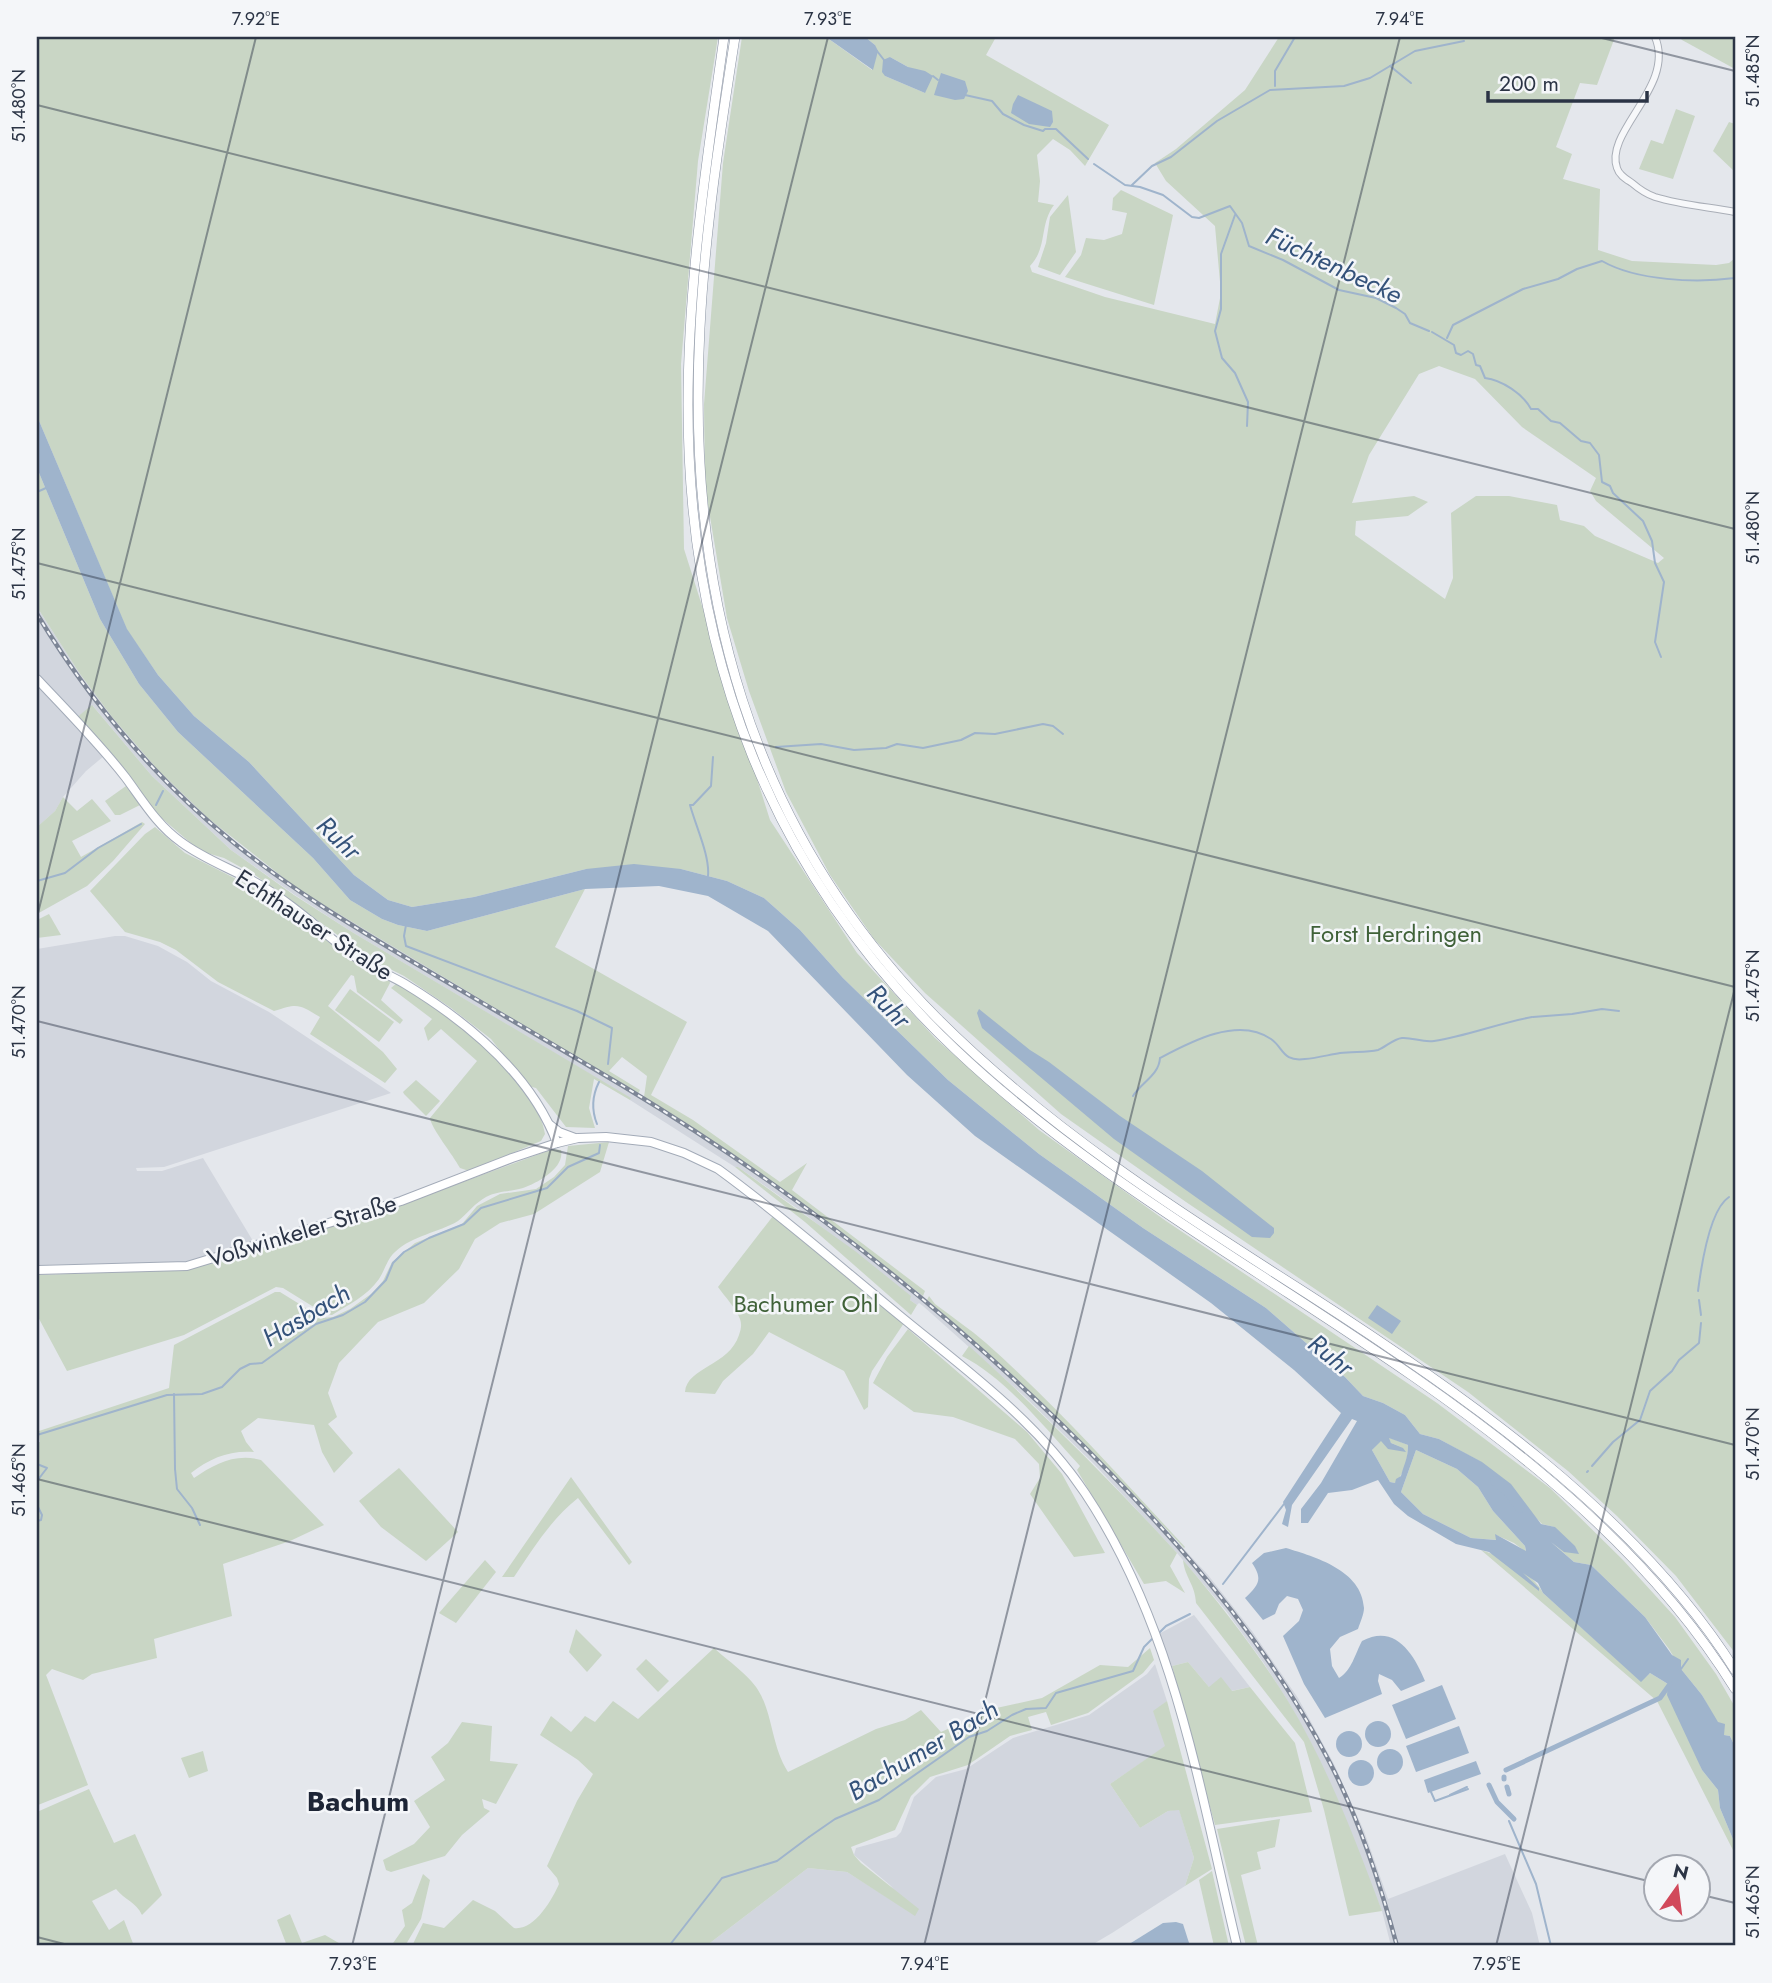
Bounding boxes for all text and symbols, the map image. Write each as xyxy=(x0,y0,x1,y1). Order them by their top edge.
text: 7.92°E xyxy=(232,6,280,32)
text: 7.93°E xyxy=(804,6,852,32)
text: 7.94°E xyxy=(1376,6,1424,32)
text: 51.485°N xyxy=(1740,34,1766,108)
scale bar xyxy=(1488,60,1648,104)
text: 51.480°N xyxy=(6,69,32,143)
text: 200 m xyxy=(1499,69,1559,99)
water label: Füchtenbecke xyxy=(1260,217,1408,313)
text: 51.480°N xyxy=(1740,491,1766,565)
text: 51.475°N xyxy=(6,528,32,600)
water label: Ruhr xyxy=(308,807,371,870)
street label: Echthauser Straße xyxy=(228,860,400,989)
park label: Forst Herdringen xyxy=(1310,916,1482,951)
text: 51.475°N xyxy=(1740,950,1766,1022)
water label: Ruhr xyxy=(858,975,921,1038)
text: 51.470°N xyxy=(6,985,32,1059)
street label: Voßwinkeler Straße xyxy=(203,1185,401,1276)
water label: Hasbach xyxy=(255,1274,357,1356)
park label: Bachumer Ohl xyxy=(733,1286,879,1321)
water label: Ruhr xyxy=(1300,1325,1363,1386)
text: 51.470°N xyxy=(1740,1407,1766,1481)
text: 51.465°N xyxy=(6,1443,32,1517)
water label: Bachumer Bach xyxy=(840,1690,1006,1810)
district label: Bachum xyxy=(307,1781,409,1822)
north arrow xyxy=(1642,1854,1712,1924)
text: N xyxy=(1670,1857,1692,1887)
text: 51.465°N xyxy=(1740,1865,1766,1939)
text: 7.93°E xyxy=(329,1951,377,1977)
text: 7.94°E xyxy=(901,1951,949,1977)
text: 7.95°E xyxy=(1473,1951,1521,1977)

